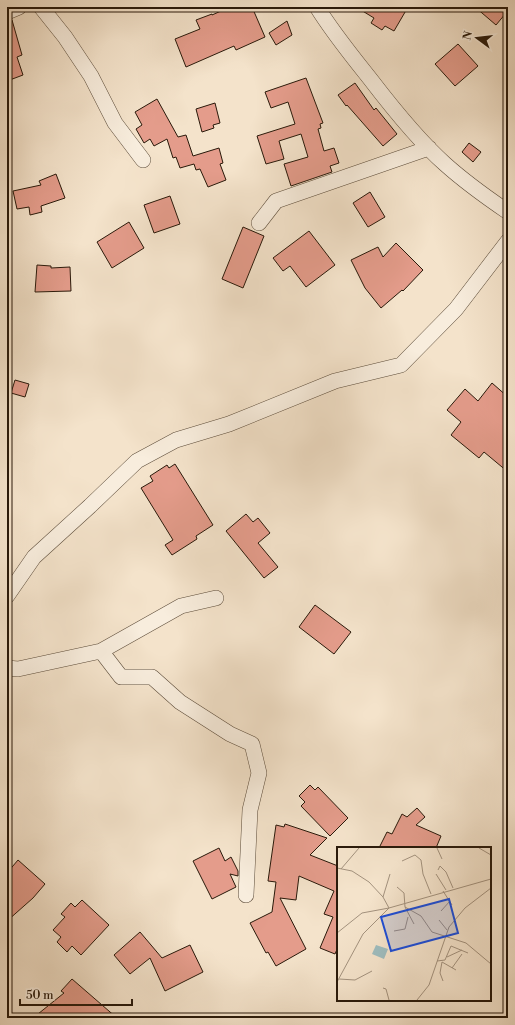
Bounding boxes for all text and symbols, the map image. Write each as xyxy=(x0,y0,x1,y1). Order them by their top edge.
north arrow xyxy=(457,18,497,58)
text: N xyxy=(460,29,476,42)
inset map xyxy=(337,847,491,1001)
scale bar xyxy=(20,981,132,1007)
text: 50 m xyxy=(26,988,54,1003)

